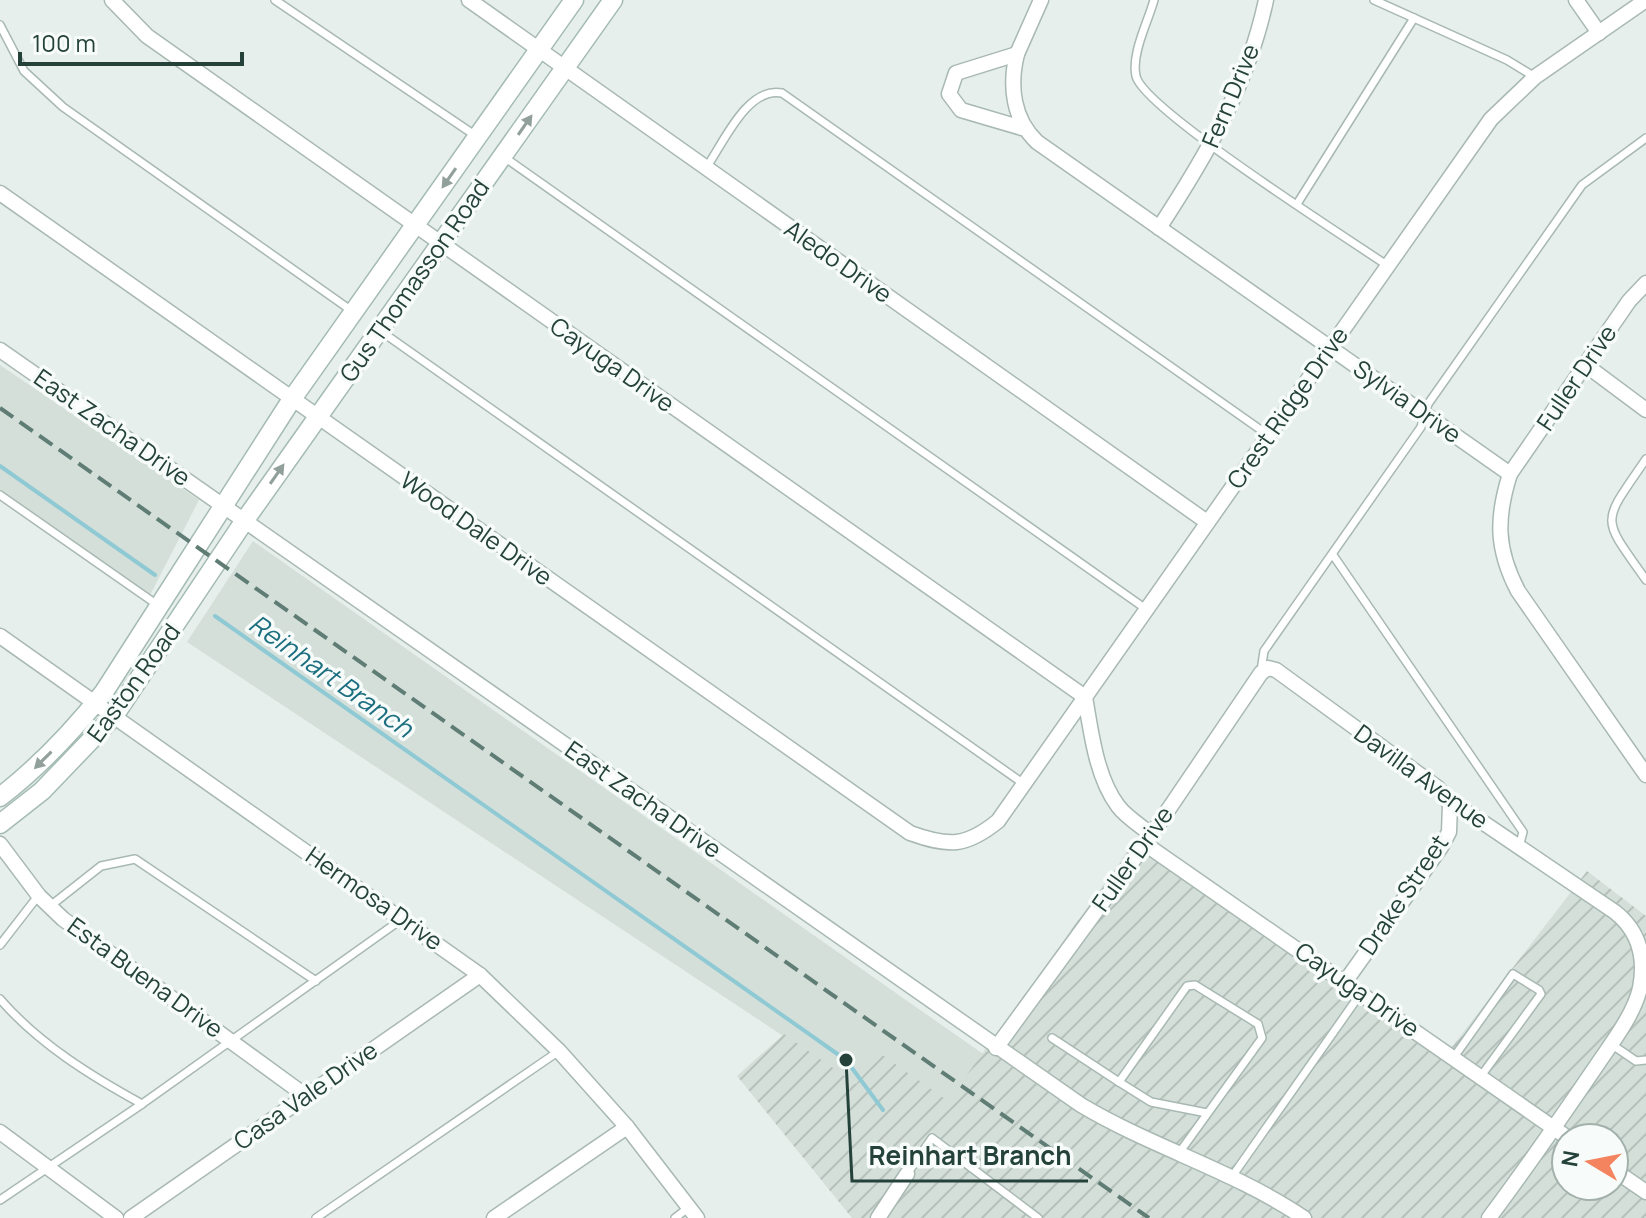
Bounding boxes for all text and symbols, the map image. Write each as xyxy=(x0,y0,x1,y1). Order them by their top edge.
scale bar xyxy=(20,16,242,66)
text: 100 m xyxy=(32,26,96,59)
street label: Fern Drive xyxy=(1193,39,1266,152)
one-way arrow xyxy=(517,115,532,136)
one-way arrow xyxy=(442,168,457,189)
street label: Gus Thomasson Road xyxy=(331,172,496,388)
street label: Aledo Drive xyxy=(779,212,899,310)
street label: Cayuga Drive xyxy=(544,309,682,419)
street label: Fuller Drive xyxy=(1528,318,1623,437)
street label: Crest Ridge Drive xyxy=(1219,320,1355,495)
street label: Sylvia Drive xyxy=(1347,351,1468,450)
street label: East Zacha Drive xyxy=(28,361,198,493)
street label: Wood Dale Drive xyxy=(394,463,559,592)
one-way arrow xyxy=(269,464,285,485)
water label: Reinhart Branch xyxy=(242,605,422,746)
street label: Easton Road xyxy=(79,616,187,748)
street label: Davilla Avenue xyxy=(1348,716,1496,836)
street label: East Zacha Drive xyxy=(559,733,729,865)
one-way arrow xyxy=(34,750,53,769)
street label: Fuller Drive xyxy=(1084,799,1180,917)
street label: Drake Street xyxy=(1350,827,1455,961)
street label: Hermosa Drive xyxy=(300,838,450,957)
street label: Esta Buena Drive xyxy=(61,909,230,1045)
street label: Cayuga Drive xyxy=(1289,934,1427,1044)
street label: Casa Vale Drive xyxy=(227,1033,384,1157)
north arrow xyxy=(1550,1122,1630,1202)
callout: Reinhart Branch xyxy=(852,1131,1088,1181)
text: Reinhart Branch xyxy=(868,1137,1072,1173)
text: N xyxy=(1554,1148,1586,1169)

